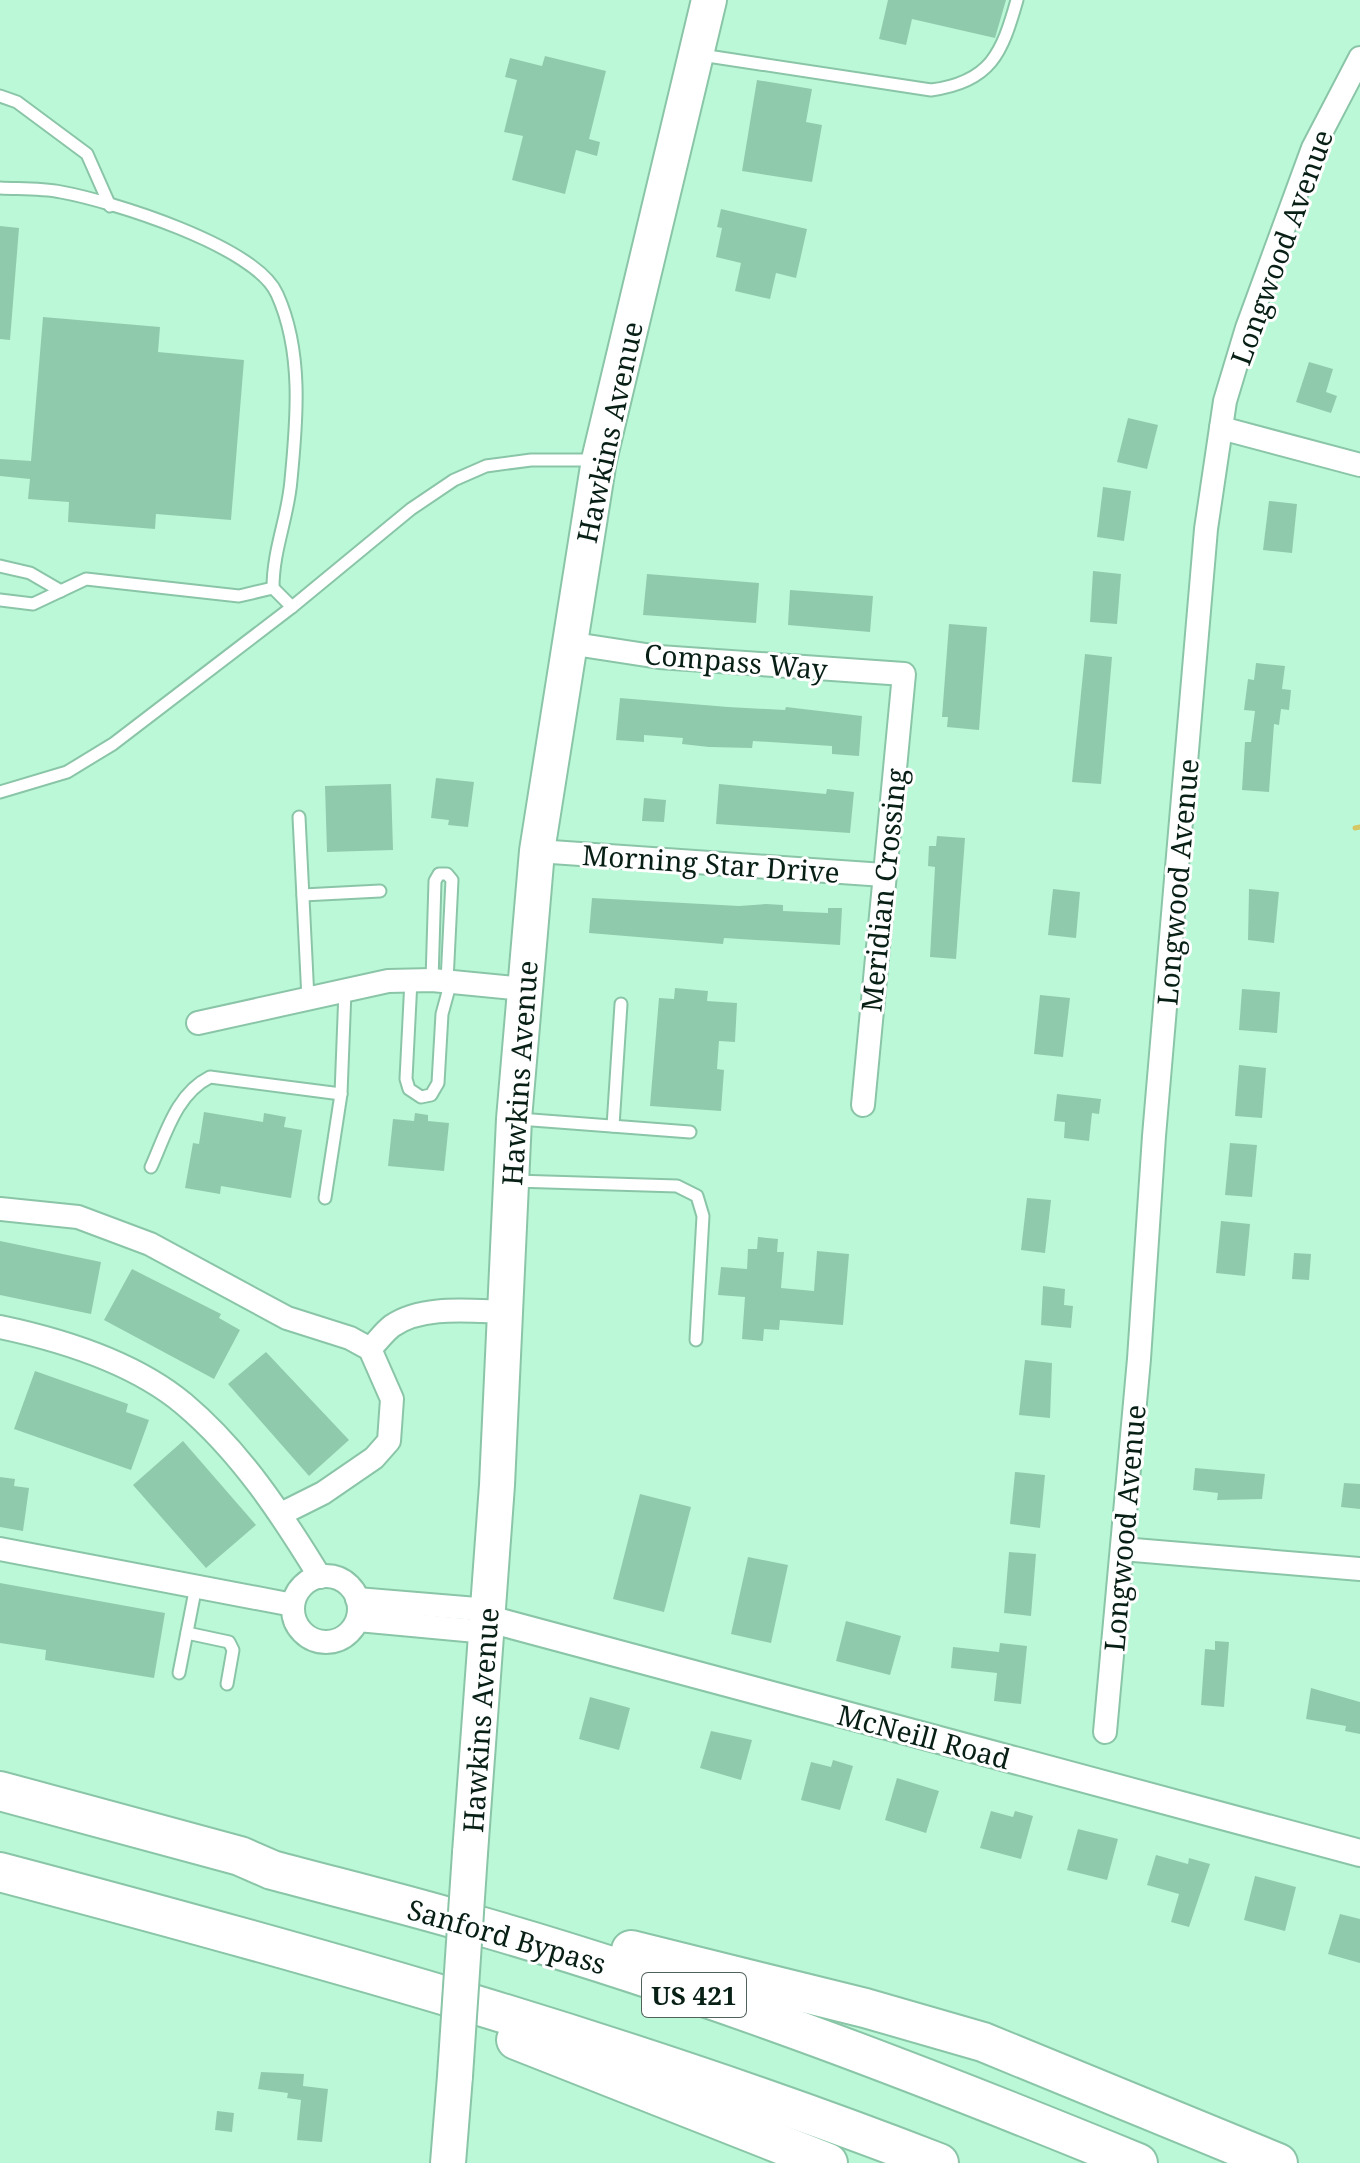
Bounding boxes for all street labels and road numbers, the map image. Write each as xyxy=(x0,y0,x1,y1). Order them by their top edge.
street label: Longwood Avenue xyxy=(1221,124,1341,370)
street label: Hawkins Avenue xyxy=(567,318,651,546)
street label: Compass Way xyxy=(643,634,829,688)
street label: Longwood Avenue xyxy=(1147,757,1207,1007)
street label: Meridian Crossing xyxy=(851,766,915,1014)
street label: Morning Star Drive xyxy=(581,835,841,891)
street label: Hawkins Avenue xyxy=(492,959,546,1187)
street label: Longwood Avenue xyxy=(1094,1403,1154,1653)
street label: Hawkins Avenue xyxy=(453,1606,507,1834)
street label: McNeill Road xyxy=(833,1695,1015,1777)
street label: Sanford Bypass xyxy=(403,1889,611,1983)
road number: US 421 xyxy=(642,1973,746,2017)

